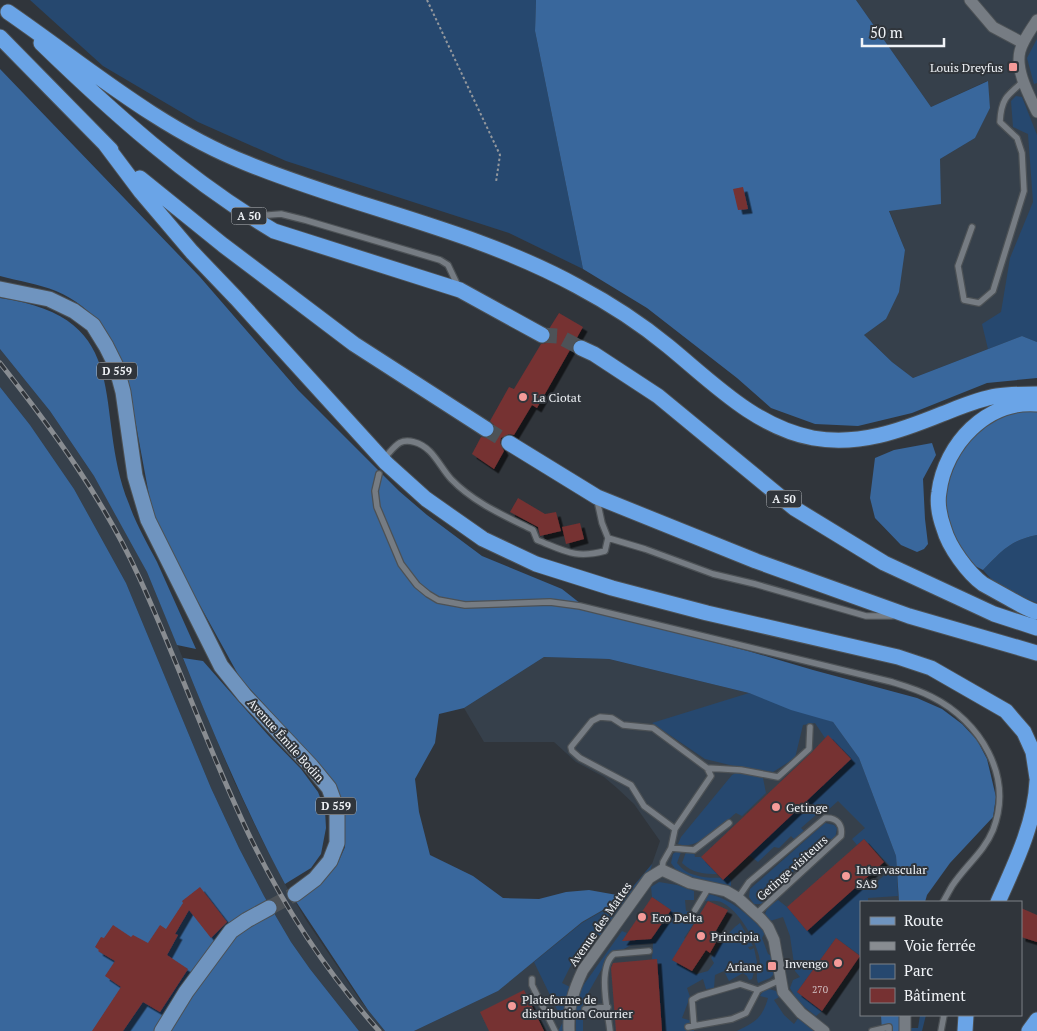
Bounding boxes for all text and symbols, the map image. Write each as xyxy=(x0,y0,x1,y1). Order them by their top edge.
scale bar xyxy=(862,15,944,47)
text: 50 m xyxy=(870,22,903,42)
place label: Louis Dreyfus xyxy=(930,60,1003,75)
marker: Louis Dreyfus xyxy=(1007,61,1019,73)
road number: A 50 xyxy=(232,208,266,225)
road number: D 559 xyxy=(97,362,137,380)
place label: La Ciotat xyxy=(533,390,582,405)
marker: La Ciotat xyxy=(517,391,529,403)
road number: A 50 xyxy=(766,490,802,508)
street label: Avenue Émile Bodin xyxy=(245,695,327,785)
road number: D 559 xyxy=(316,798,356,814)
place label: Getinge xyxy=(786,800,828,815)
marker: Getinge xyxy=(770,801,782,813)
street label: Getinge visiteurs xyxy=(753,832,831,904)
place label: Intervascular SAS xyxy=(856,862,927,891)
marker: Intervascular SAS xyxy=(840,870,852,882)
street label: Avenue des Mattes xyxy=(565,879,635,969)
legend xyxy=(860,901,1022,1016)
place label: Eco Delta xyxy=(652,910,703,925)
text: Route xyxy=(904,910,943,930)
marker: Eco Delta xyxy=(636,911,648,923)
place label: Principia xyxy=(711,929,759,944)
marker: Principia xyxy=(695,930,707,942)
text: Voie ferrée xyxy=(904,935,976,955)
place label: Invengo xyxy=(785,956,828,971)
marker: Invengo xyxy=(832,957,844,969)
place label: Ariane xyxy=(726,959,762,974)
marker: Ariane xyxy=(766,960,778,972)
text: Parc xyxy=(904,960,933,980)
house number: 270 xyxy=(812,983,828,996)
text: Bâtiment xyxy=(904,985,966,1005)
place label: Plateforme de distribution Courrier xyxy=(522,992,633,1021)
marker: Plateforme de distribution Courrier xyxy=(506,1000,518,1012)

